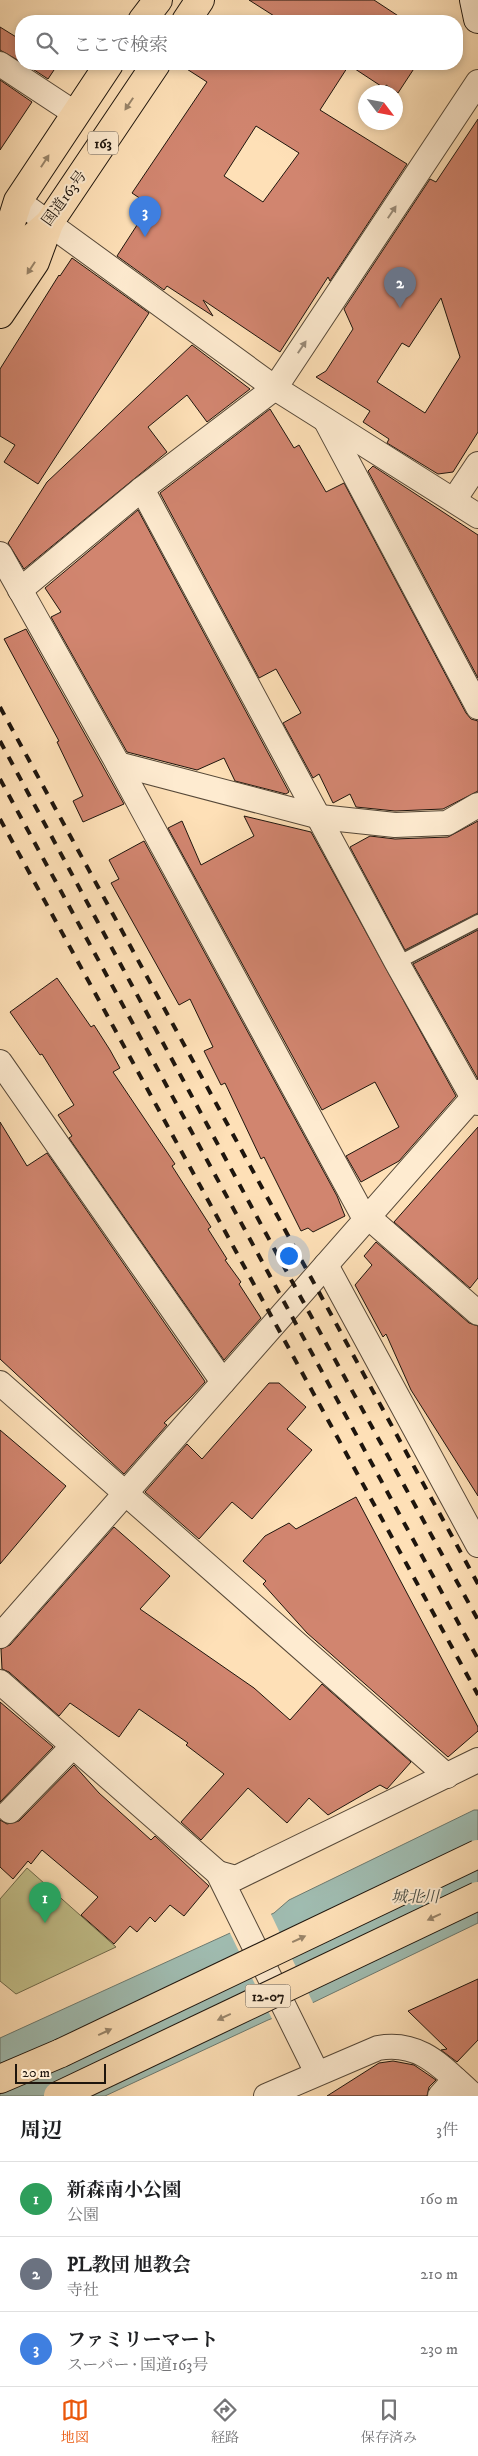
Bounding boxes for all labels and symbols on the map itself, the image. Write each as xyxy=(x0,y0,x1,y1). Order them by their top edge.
north arrow xyxy=(358,85,403,130)
one-way arrow xyxy=(124,97,134,111)
road number: 163 xyxy=(88,132,118,154)
one-way arrow xyxy=(40,154,50,168)
street label: 国道163号 xyxy=(38,167,91,230)
pin: 3 xyxy=(129,196,161,237)
one-way arrow xyxy=(387,205,397,218)
one-way arrow xyxy=(26,261,36,275)
pin: 2 xyxy=(384,267,416,308)
one-way arrow xyxy=(297,340,307,354)
your location xyxy=(276,1243,302,1269)
pin: 1 xyxy=(29,1882,61,1923)
water label: 城北川 xyxy=(391,1887,441,1907)
one-way arrow xyxy=(427,1913,441,1921)
one-way arrow xyxy=(292,1935,306,1943)
road number: 12-07 xyxy=(246,1984,290,2008)
one-way arrow xyxy=(217,2013,231,2021)
one-way arrow xyxy=(98,2028,112,2036)
scale bar xyxy=(15,2061,106,2084)

